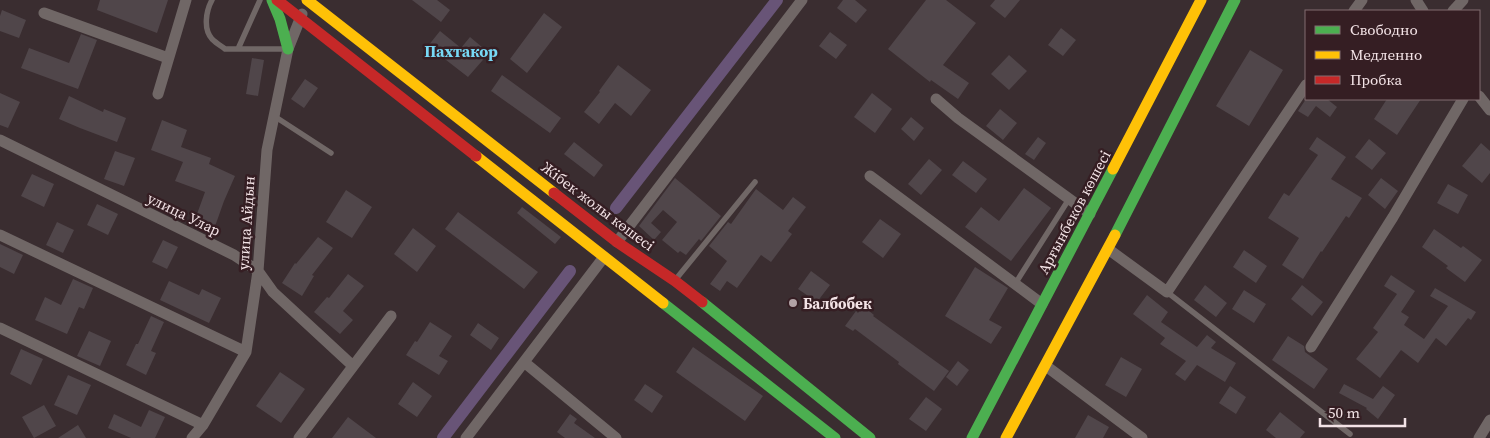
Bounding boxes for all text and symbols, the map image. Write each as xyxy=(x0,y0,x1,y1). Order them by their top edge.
legend xyxy=(1305,10,1480,100)
text: Свободно xyxy=(1350,19,1418,40)
district label: Пахтакор xyxy=(424,40,498,62)
text: Медленно xyxy=(1350,44,1422,65)
text: Пробка xyxy=(1350,69,1402,90)
street label: Арғынбеков көшесі xyxy=(1033,146,1115,278)
street label: Жібек жолы көшесі xyxy=(537,157,659,255)
street label: улица Айдын xyxy=(232,175,260,271)
street label: улица Улар xyxy=(144,187,224,241)
place label: Балбобек xyxy=(803,293,872,314)
marker: Балбобек xyxy=(787,297,799,309)
scale bar xyxy=(1320,396,1405,428)
text: 50 m xyxy=(1328,402,1360,423)

